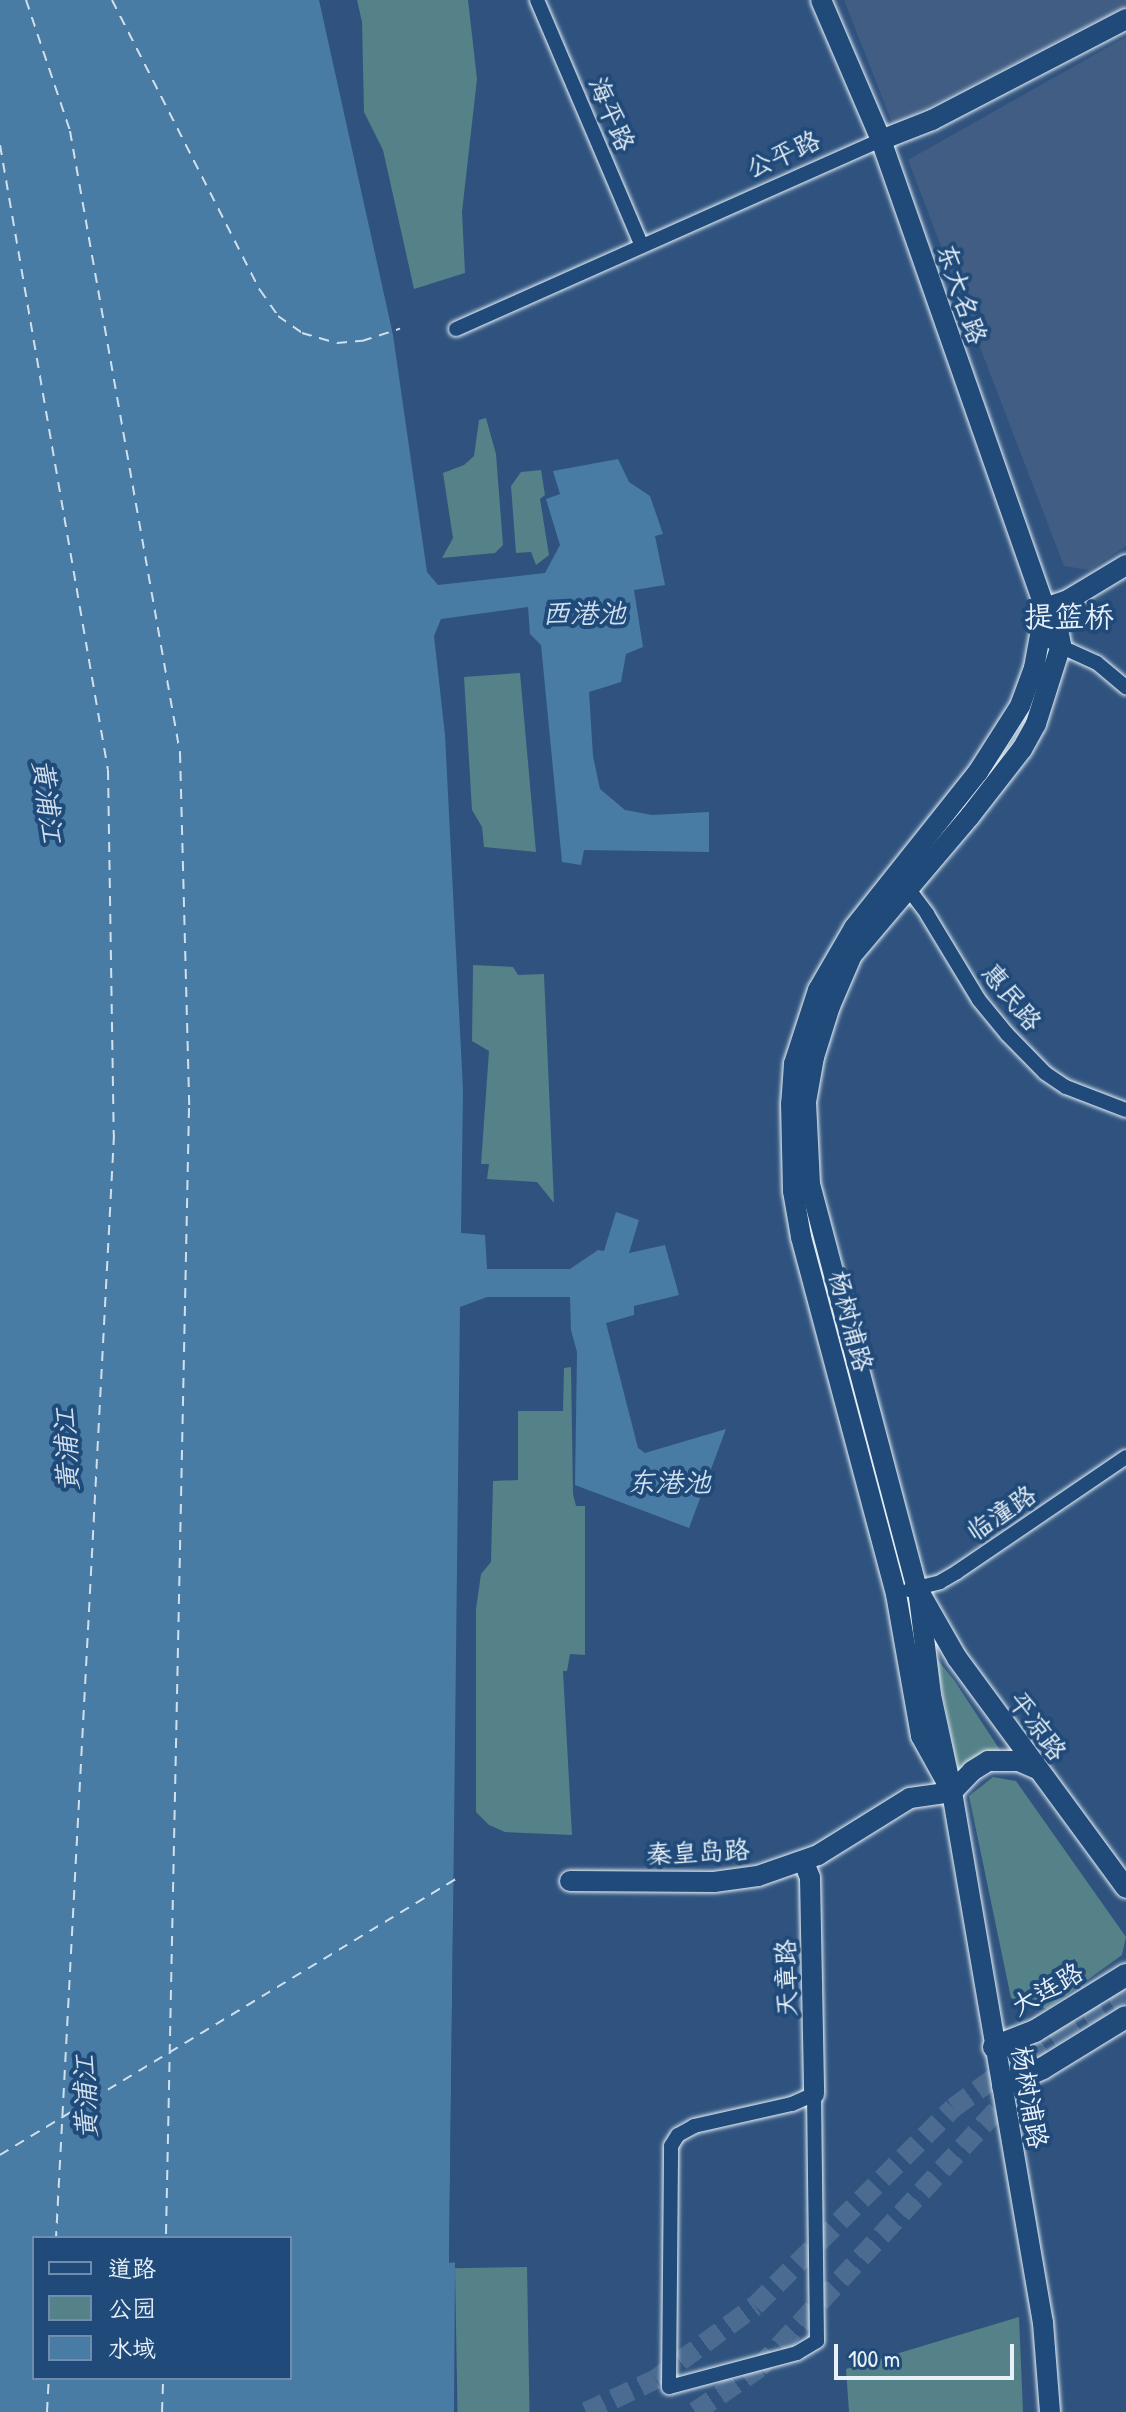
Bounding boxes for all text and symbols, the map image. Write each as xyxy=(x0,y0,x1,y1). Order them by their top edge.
street label: 海平路 xyxy=(582,72,642,156)
street label: 公平路 xyxy=(741,124,825,184)
street label: 东大名路 xyxy=(930,240,994,348)
water label: 西港池 xyxy=(542,596,626,630)
district label: 提篮桥 xyxy=(1024,598,1114,634)
water label: 黄浦江 xyxy=(26,757,70,845)
street label: 惠民路 xyxy=(975,957,1049,1037)
street label: 杨树浦路 xyxy=(822,1267,880,1375)
water label: 黄浦江 xyxy=(47,1407,85,1493)
water label: 东港池 xyxy=(627,1465,711,1499)
street label: 临潼路 xyxy=(960,1478,1042,1548)
street label: 平凉路 xyxy=(1002,1685,1074,1767)
street label: 秦皇岛路 xyxy=(645,1834,751,1870)
street label: 天章路 xyxy=(770,1939,802,2017)
street label: 大连路 xyxy=(1005,1956,1089,2022)
street label: 杨树浦路 xyxy=(1006,2043,1054,2151)
water label: 黄浦江 xyxy=(67,2054,103,2140)
legend xyxy=(32,2236,292,2380)
text: 道路 xyxy=(108,2252,156,2284)
text: 公园 xyxy=(108,2292,156,2324)
scale bar xyxy=(838,2328,1018,2378)
text: 水域 xyxy=(108,2332,156,2364)
text: 100 m xyxy=(848,2342,900,2374)

